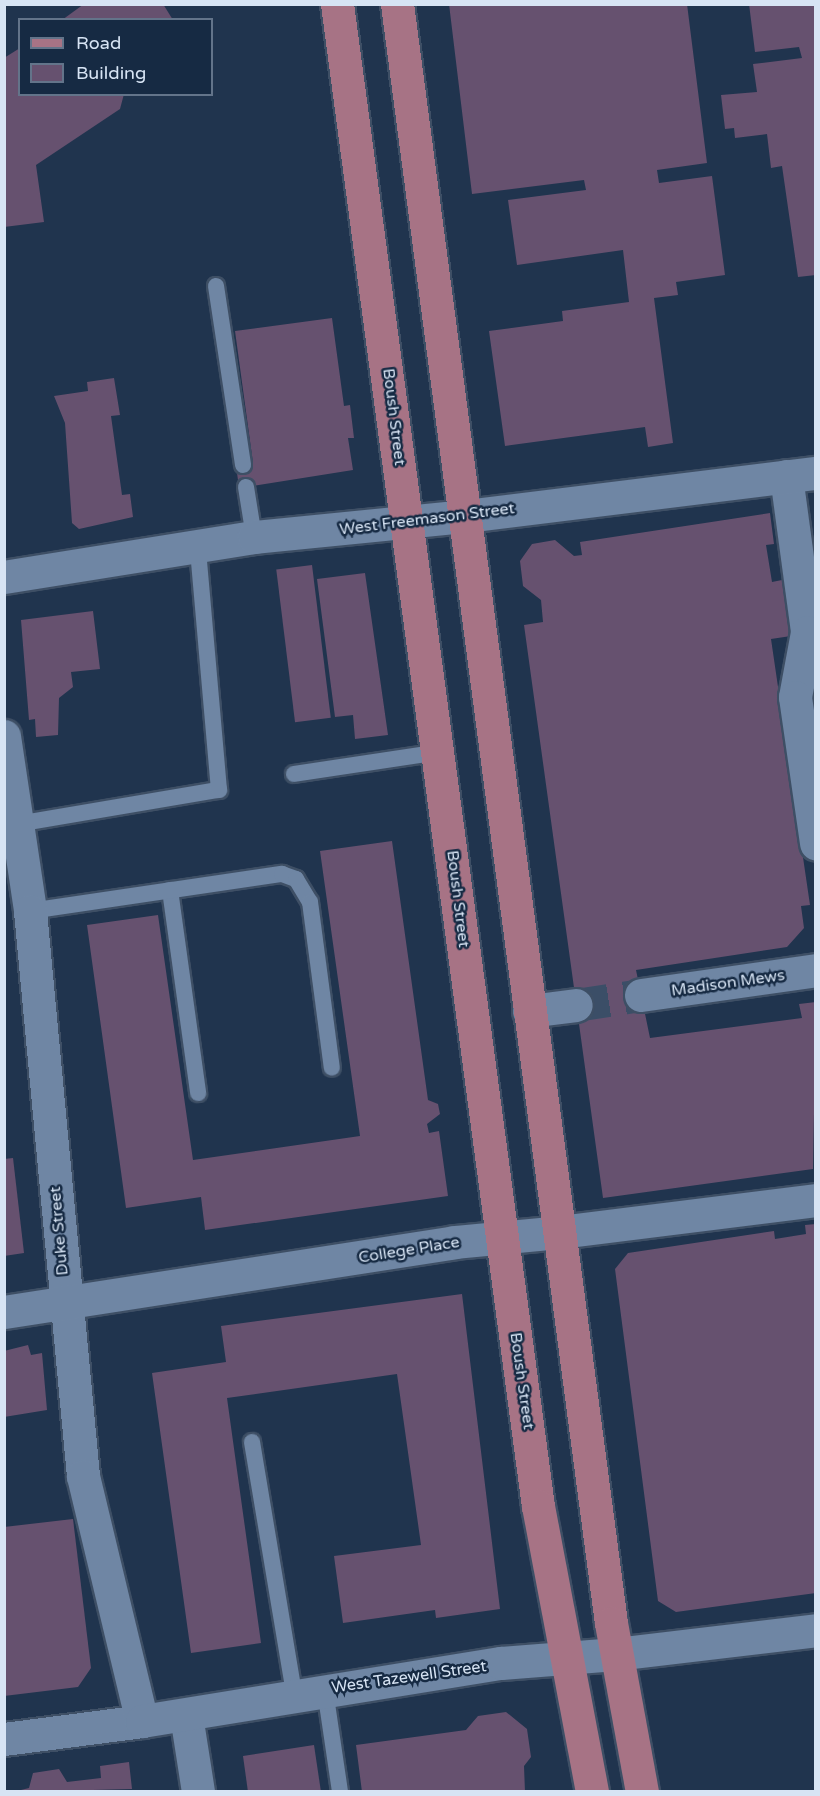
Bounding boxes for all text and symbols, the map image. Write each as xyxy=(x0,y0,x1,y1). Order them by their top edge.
legend xyxy=(18,18,213,96)
text: Road xyxy=(76,32,121,54)
text: Building xyxy=(76,62,146,84)
street label: Boush Street xyxy=(379,367,409,467)
street label: West Freemason Street xyxy=(338,499,516,539)
street label: Boush Street xyxy=(443,849,473,949)
street label: Madison Mews xyxy=(670,966,786,1000)
street label: Duke Street xyxy=(46,1186,72,1276)
street label: College Place xyxy=(357,1233,461,1267)
street label: Boush Street xyxy=(506,1331,538,1431)
street label: West Tazewell Street xyxy=(330,1657,488,1697)

